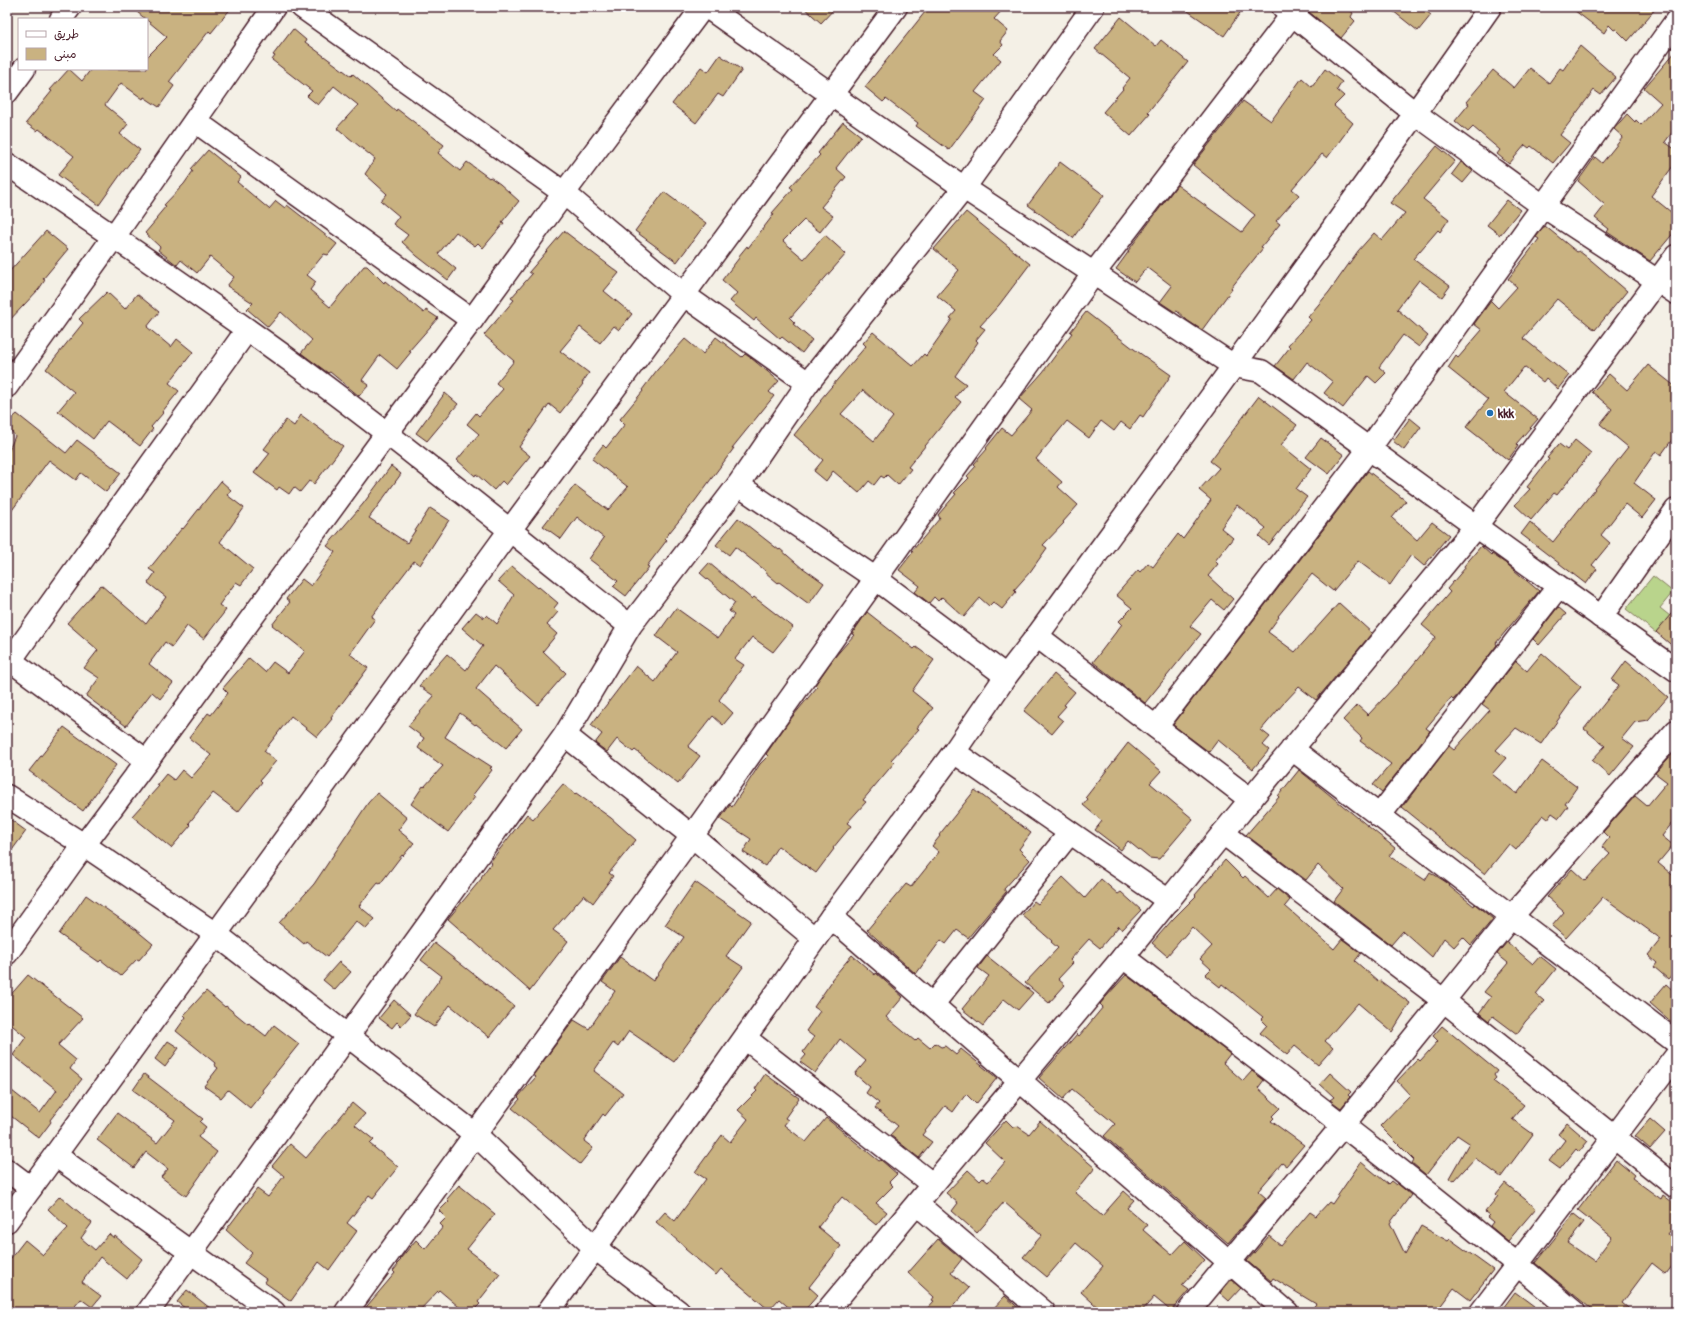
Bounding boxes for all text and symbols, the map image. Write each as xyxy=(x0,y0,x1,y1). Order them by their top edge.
legend xyxy=(18,18,148,70)
text: طريق xyxy=(54,27,79,42)
text: مبنى xyxy=(54,47,77,62)
place label: kkk xyxy=(1497,406,1515,422)
marker: kkk xyxy=(1485,408,1495,418)

